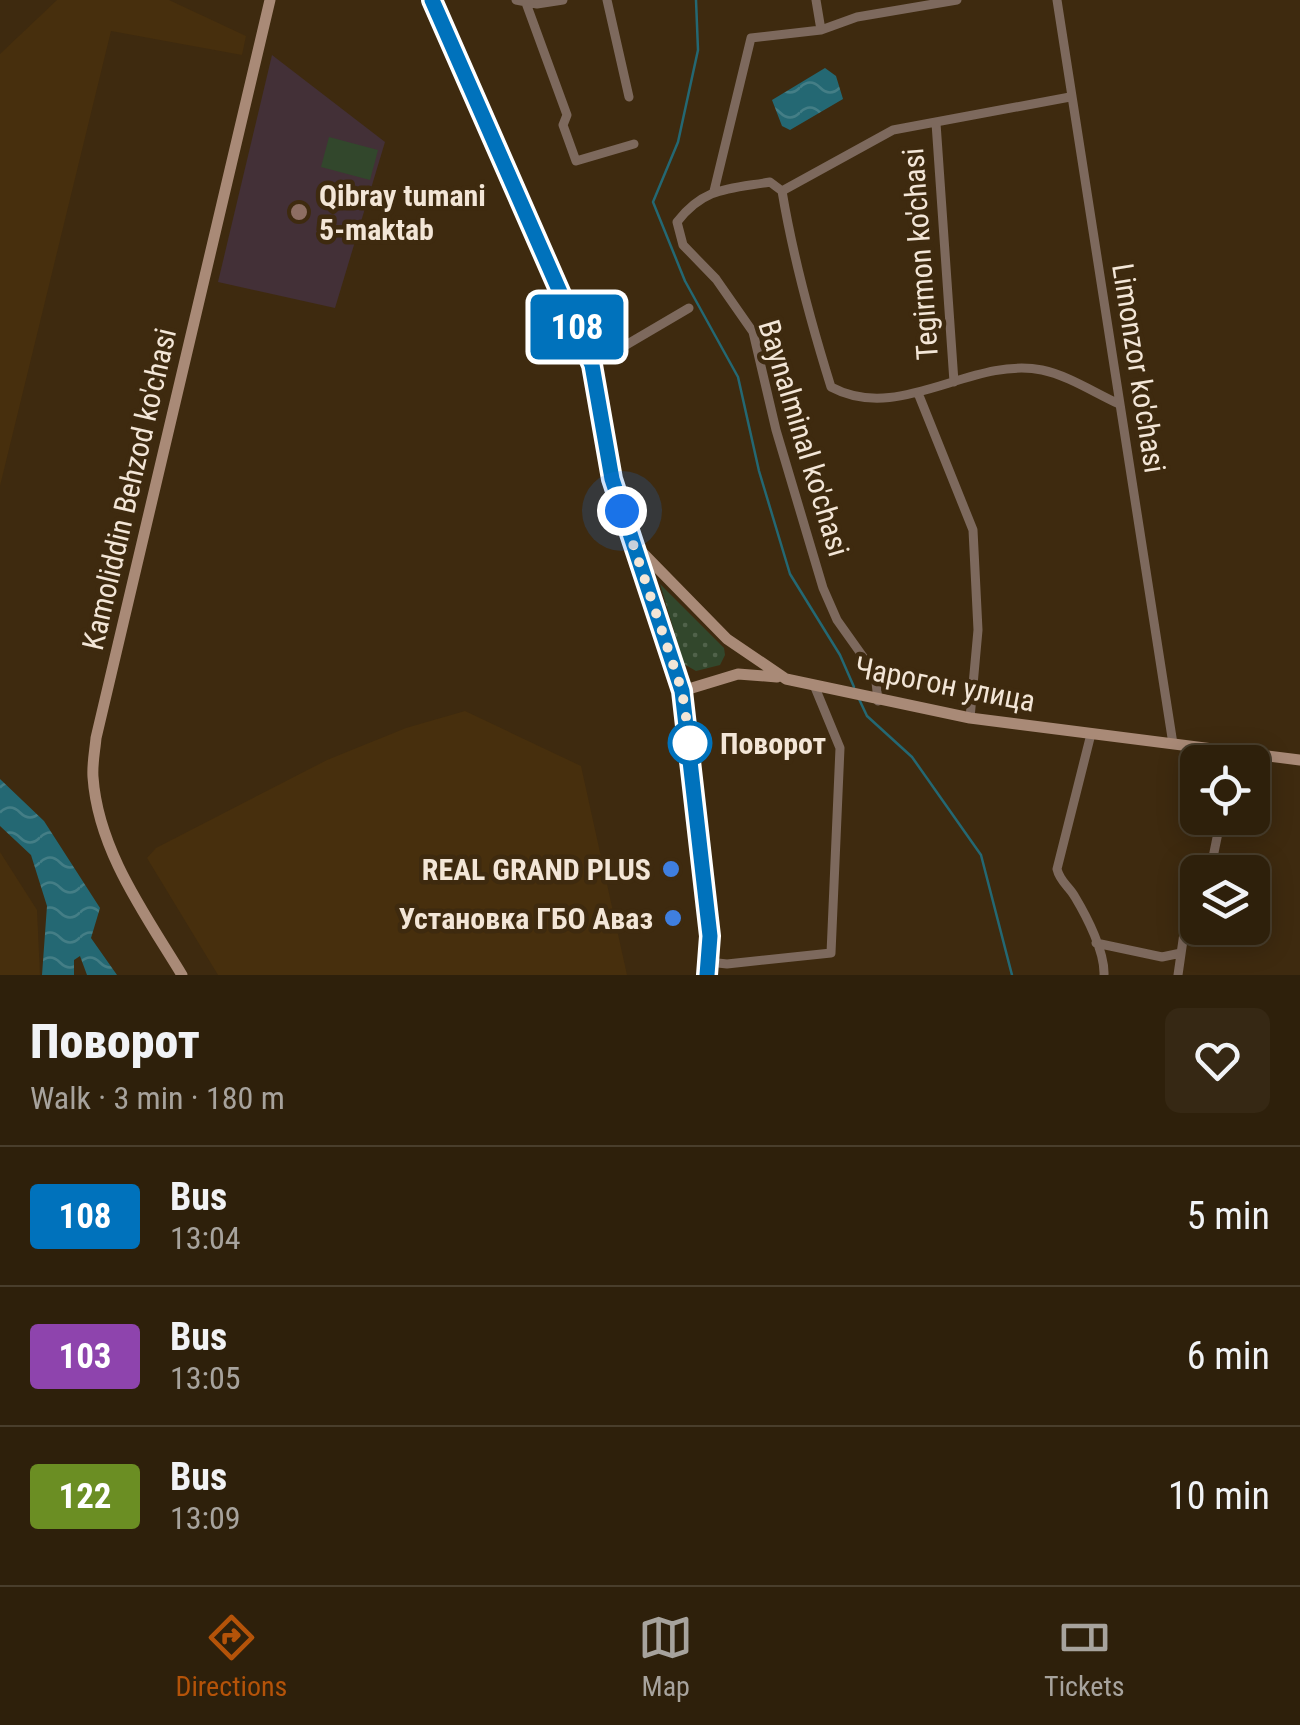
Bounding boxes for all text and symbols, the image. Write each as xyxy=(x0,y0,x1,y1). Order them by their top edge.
street label: Tegirmon ko'chasi xyxy=(895,147,945,361)
place label: Qibray tumani 5-maktab xyxy=(319,178,486,247)
marker: Qibray tumani 5-maktab xyxy=(288,201,310,223)
street label: Limonzor ko'chasi xyxy=(1105,261,1173,475)
line badge: 108 xyxy=(520,294,634,360)
text: 108 xyxy=(550,307,604,348)
street label: Baynalminal ko'chasi xyxy=(751,316,857,560)
street label: Kamoliddin Behzod ko'chasi xyxy=(75,325,183,653)
your location xyxy=(597,486,647,536)
street label: Чарогон улица xyxy=(852,649,1038,719)
marker: Поворот xyxy=(669,722,711,764)
place label: Поворот xyxy=(720,726,826,761)
map controls xyxy=(1180,745,1270,945)
button: locate xyxy=(1180,745,1270,835)
place label: REAL GRAND PLUS xyxy=(422,852,651,887)
button: layers xyxy=(1180,855,1270,945)
marker: REAL GRAND PLUS xyxy=(660,858,682,880)
place label: Установка ГБО Аваз xyxy=(399,901,653,936)
marker: Установка ГБО Аваз xyxy=(662,907,684,929)
button: heart xyxy=(1165,1008,1270,1113)
text: Поворот xyxy=(30,1013,200,1070)
text: Walk · 3 min · 180 m xyxy=(30,1079,285,1117)
text: Bus xyxy=(170,1175,227,1219)
text: 5 min xyxy=(1187,1194,1270,1238)
text: 108 xyxy=(58,1196,112,1237)
text: 13:04 xyxy=(170,1219,241,1257)
text: Bus xyxy=(170,1315,227,1359)
text: 6 min xyxy=(1187,1334,1270,1378)
text: 103 xyxy=(58,1336,112,1377)
text: 13:05 xyxy=(170,1359,241,1397)
text: Bus xyxy=(170,1455,227,1499)
text: 10 min xyxy=(1168,1474,1270,1518)
text: 122 xyxy=(58,1476,112,1517)
text: 13:09 xyxy=(170,1499,241,1537)
tab: Directions xyxy=(175,1610,287,1703)
tab: Map xyxy=(638,1610,693,1703)
tab: Tickets xyxy=(1044,1610,1125,1703)

